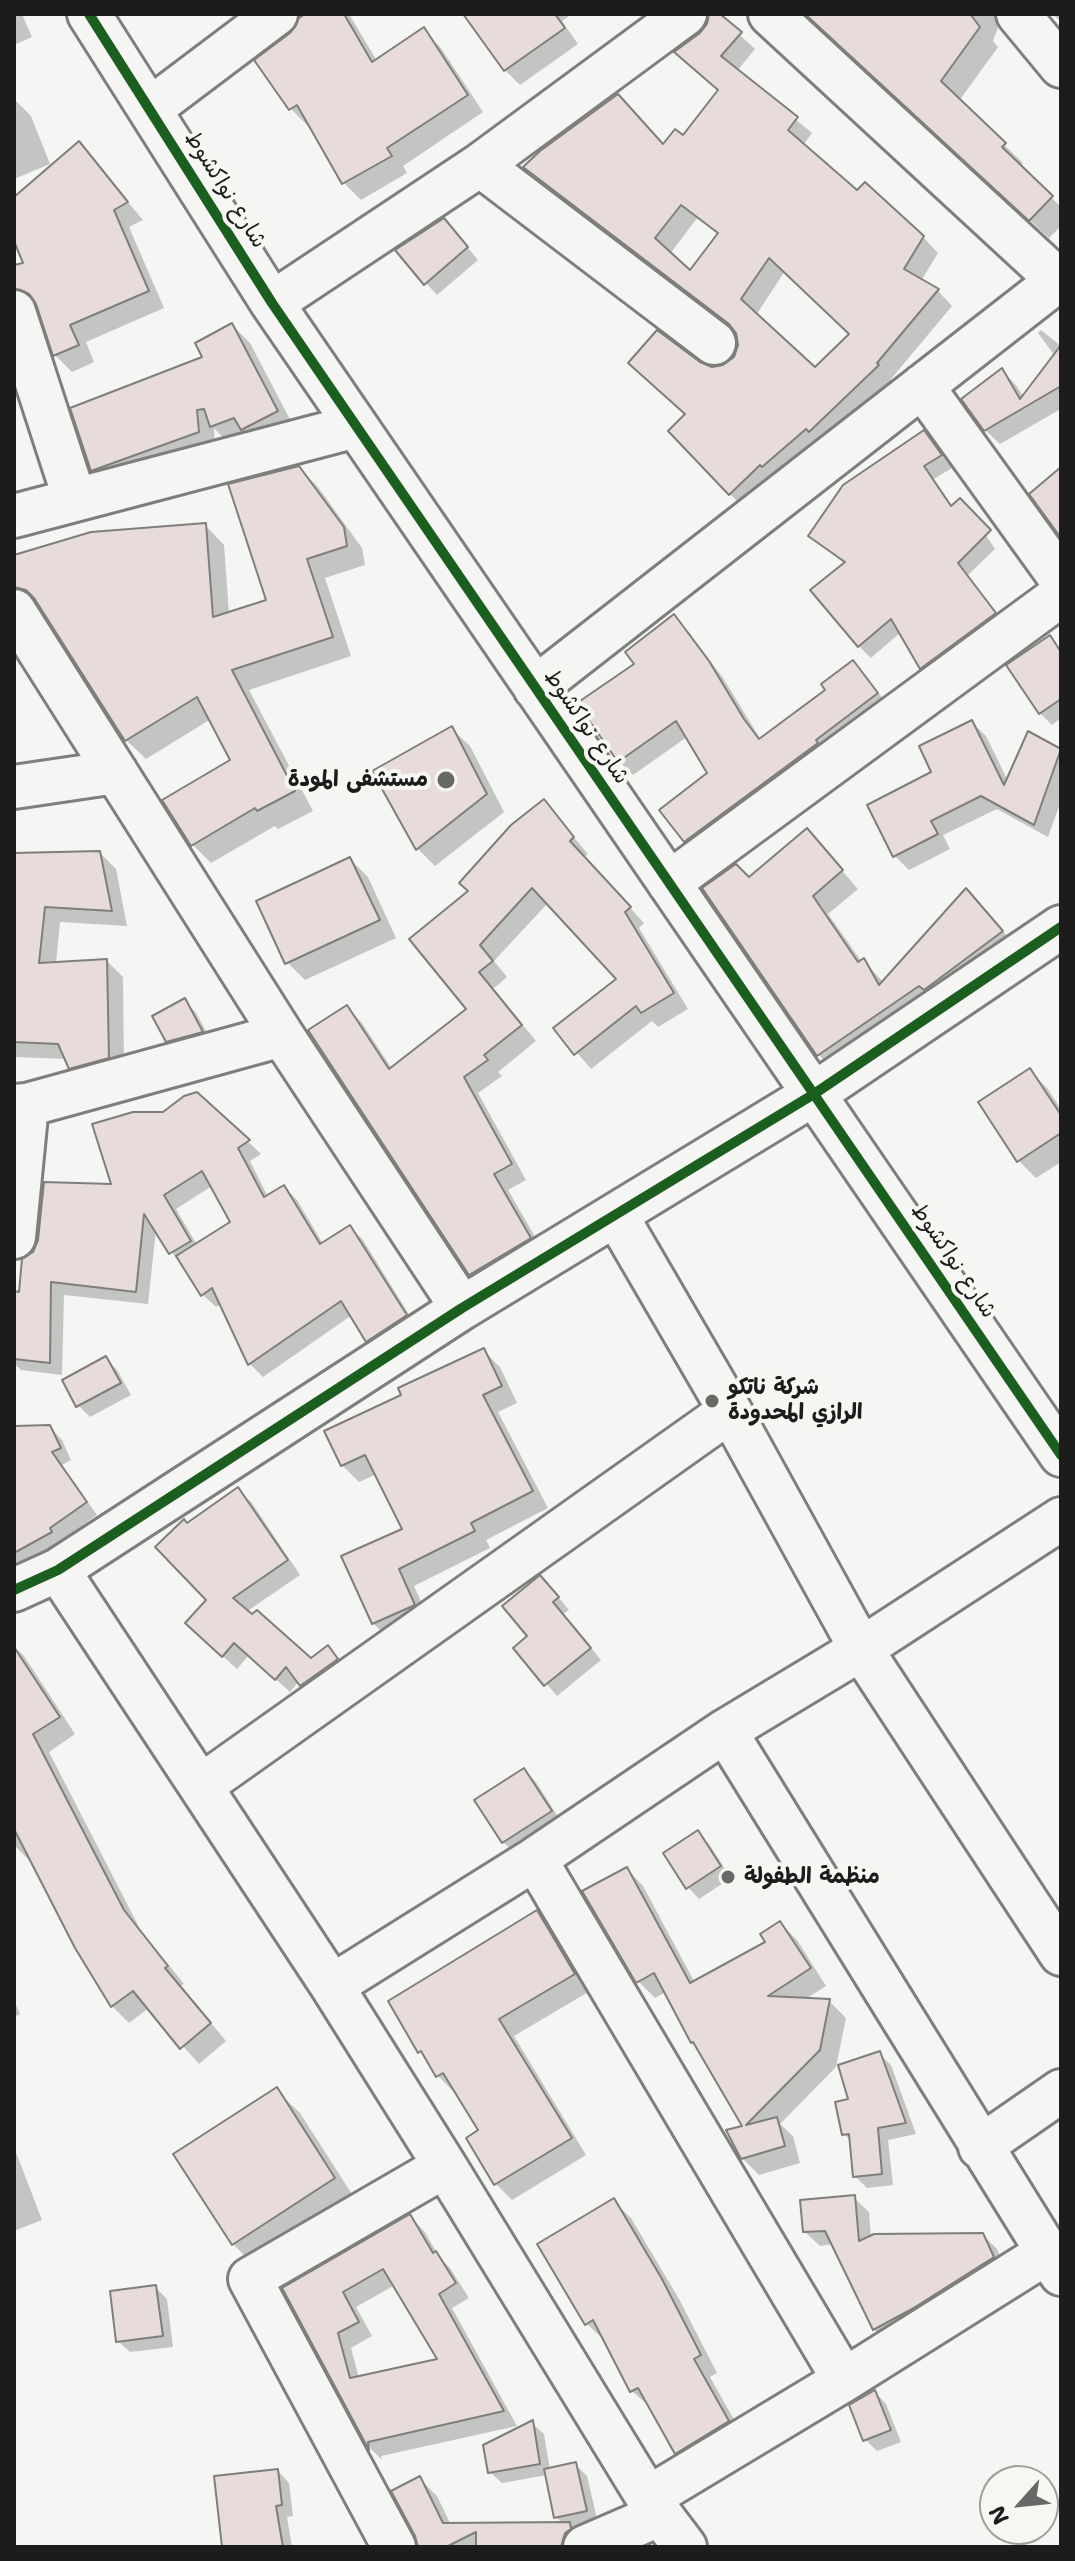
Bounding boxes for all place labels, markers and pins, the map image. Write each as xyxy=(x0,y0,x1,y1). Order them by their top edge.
place label: مستشفى المودة xyxy=(288,767,428,793)
marker: مستشفى المودة xyxy=(435,769,457,791)
place label: شركة ناتكو الرازي المحدودة xyxy=(728,1375,863,1426)
marker: شركة ناتكو الرازي المحدودة xyxy=(703,1392,721,1410)
place label: منظمة الطفولة xyxy=(744,1864,880,1890)
marker: منظمة الطفولة xyxy=(719,1868,737,1886)

